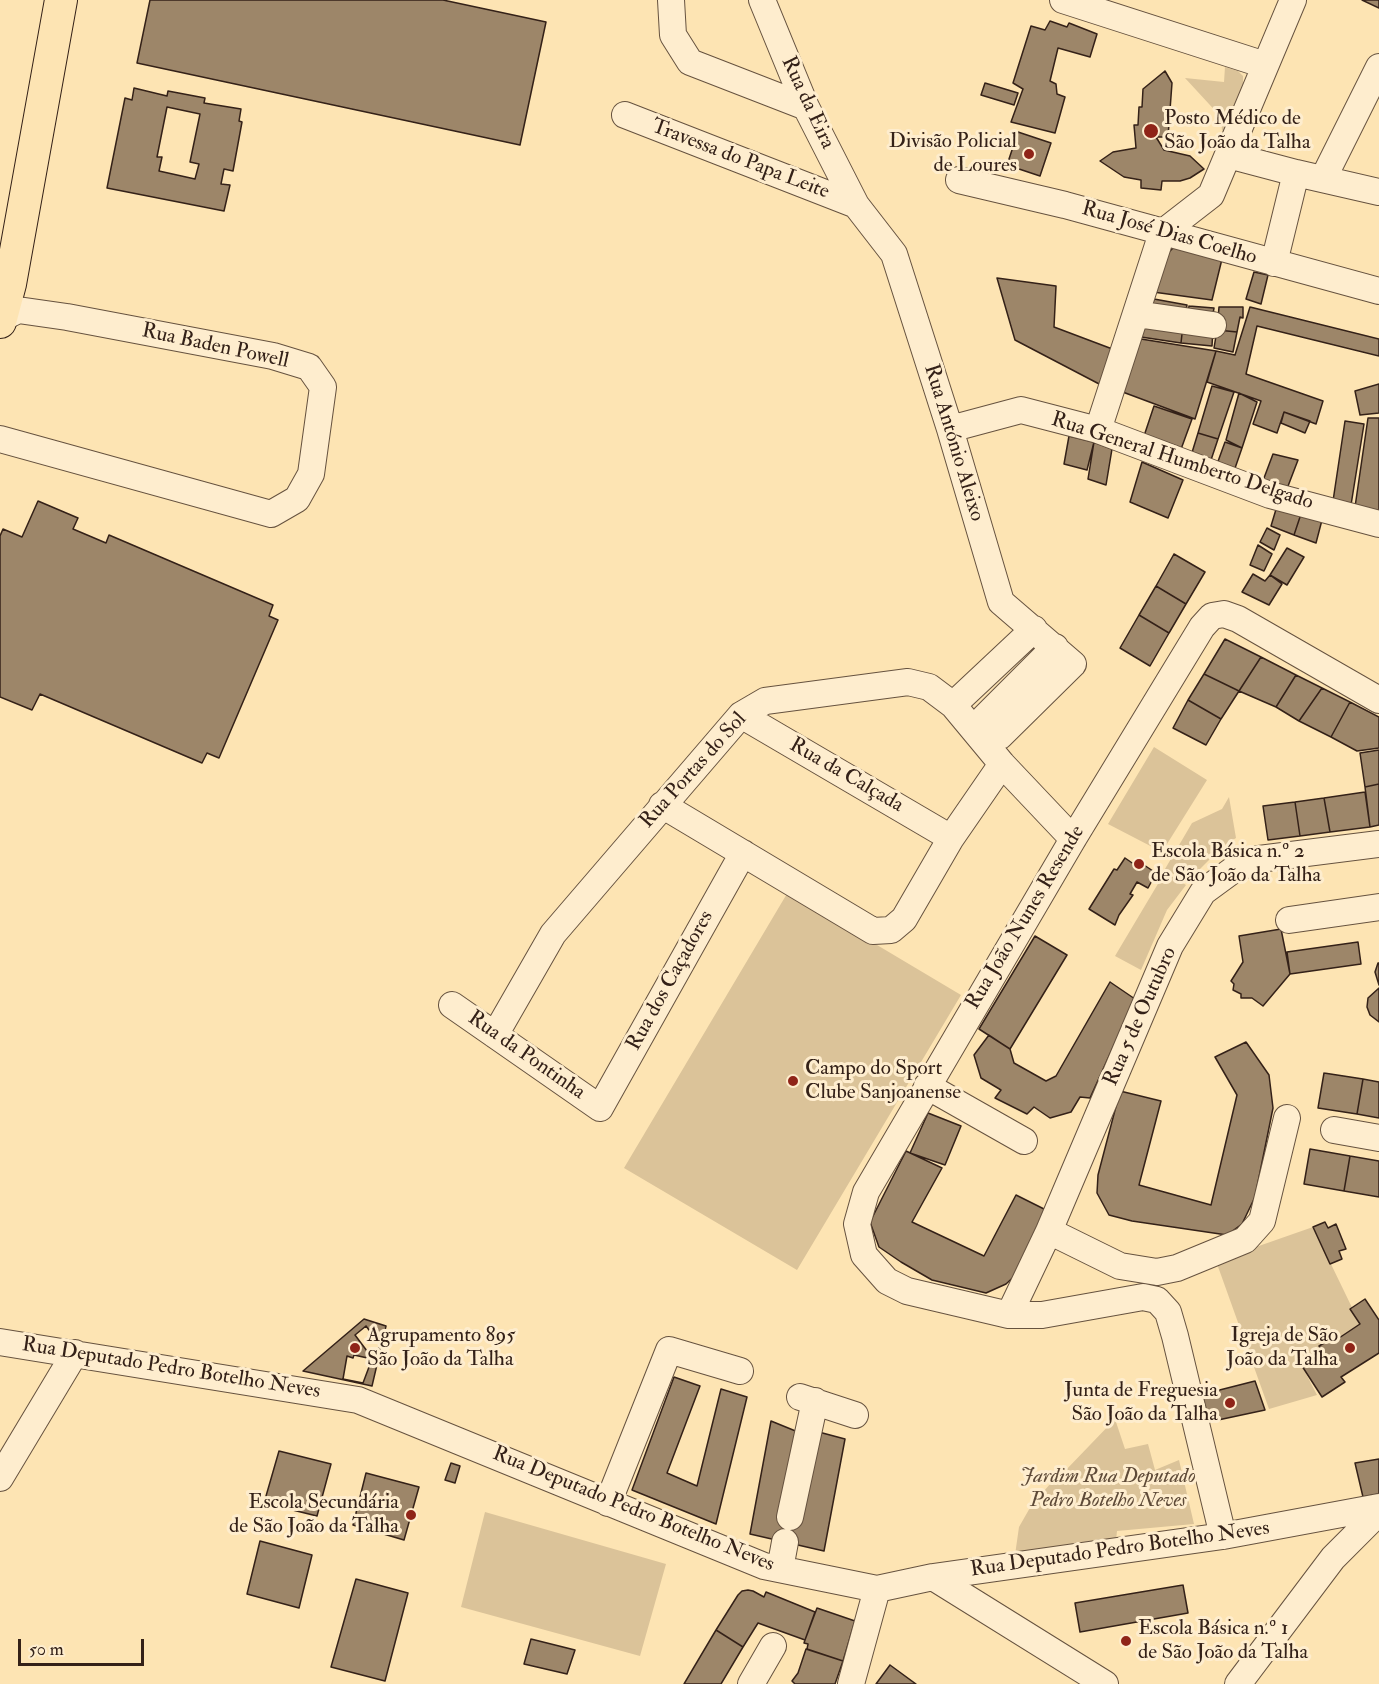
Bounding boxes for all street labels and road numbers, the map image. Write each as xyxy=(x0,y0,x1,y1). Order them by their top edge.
street label: Rua da Eira xyxy=(775,53,839,153)
street label: Travessa do Papa Leite xyxy=(647,114,833,206)
street label: Rua José Dias Coelho xyxy=(1079,197,1259,271)
street label: Rua Baden Powell xyxy=(139,319,291,375)
street label: Rua António Aleixo xyxy=(917,362,989,524)
street label: Rua General Humberto Delgado xyxy=(1048,408,1316,516)
street label: Rua Portas do Sol xyxy=(635,708,753,834)
street label: Rua da Calçada xyxy=(785,733,907,819)
street label: Rua João Nunes Resende xyxy=(961,821,1091,1015)
street label: Rua dos Caçadores xyxy=(622,907,720,1055)
street label: Rua 5 de Outubro xyxy=(1099,944,1183,1090)
street label: Rua da Pontinha xyxy=(462,1006,590,1106)
street label: Rua Deputado Pedro Botelho Neves xyxy=(20,1333,322,1405)
street label: Rua Deputado Pedro Botelho Neves xyxy=(488,1442,778,1578)
street label: Rua Deputado Pedro Botelho Neves xyxy=(969,1517,1271,1583)

